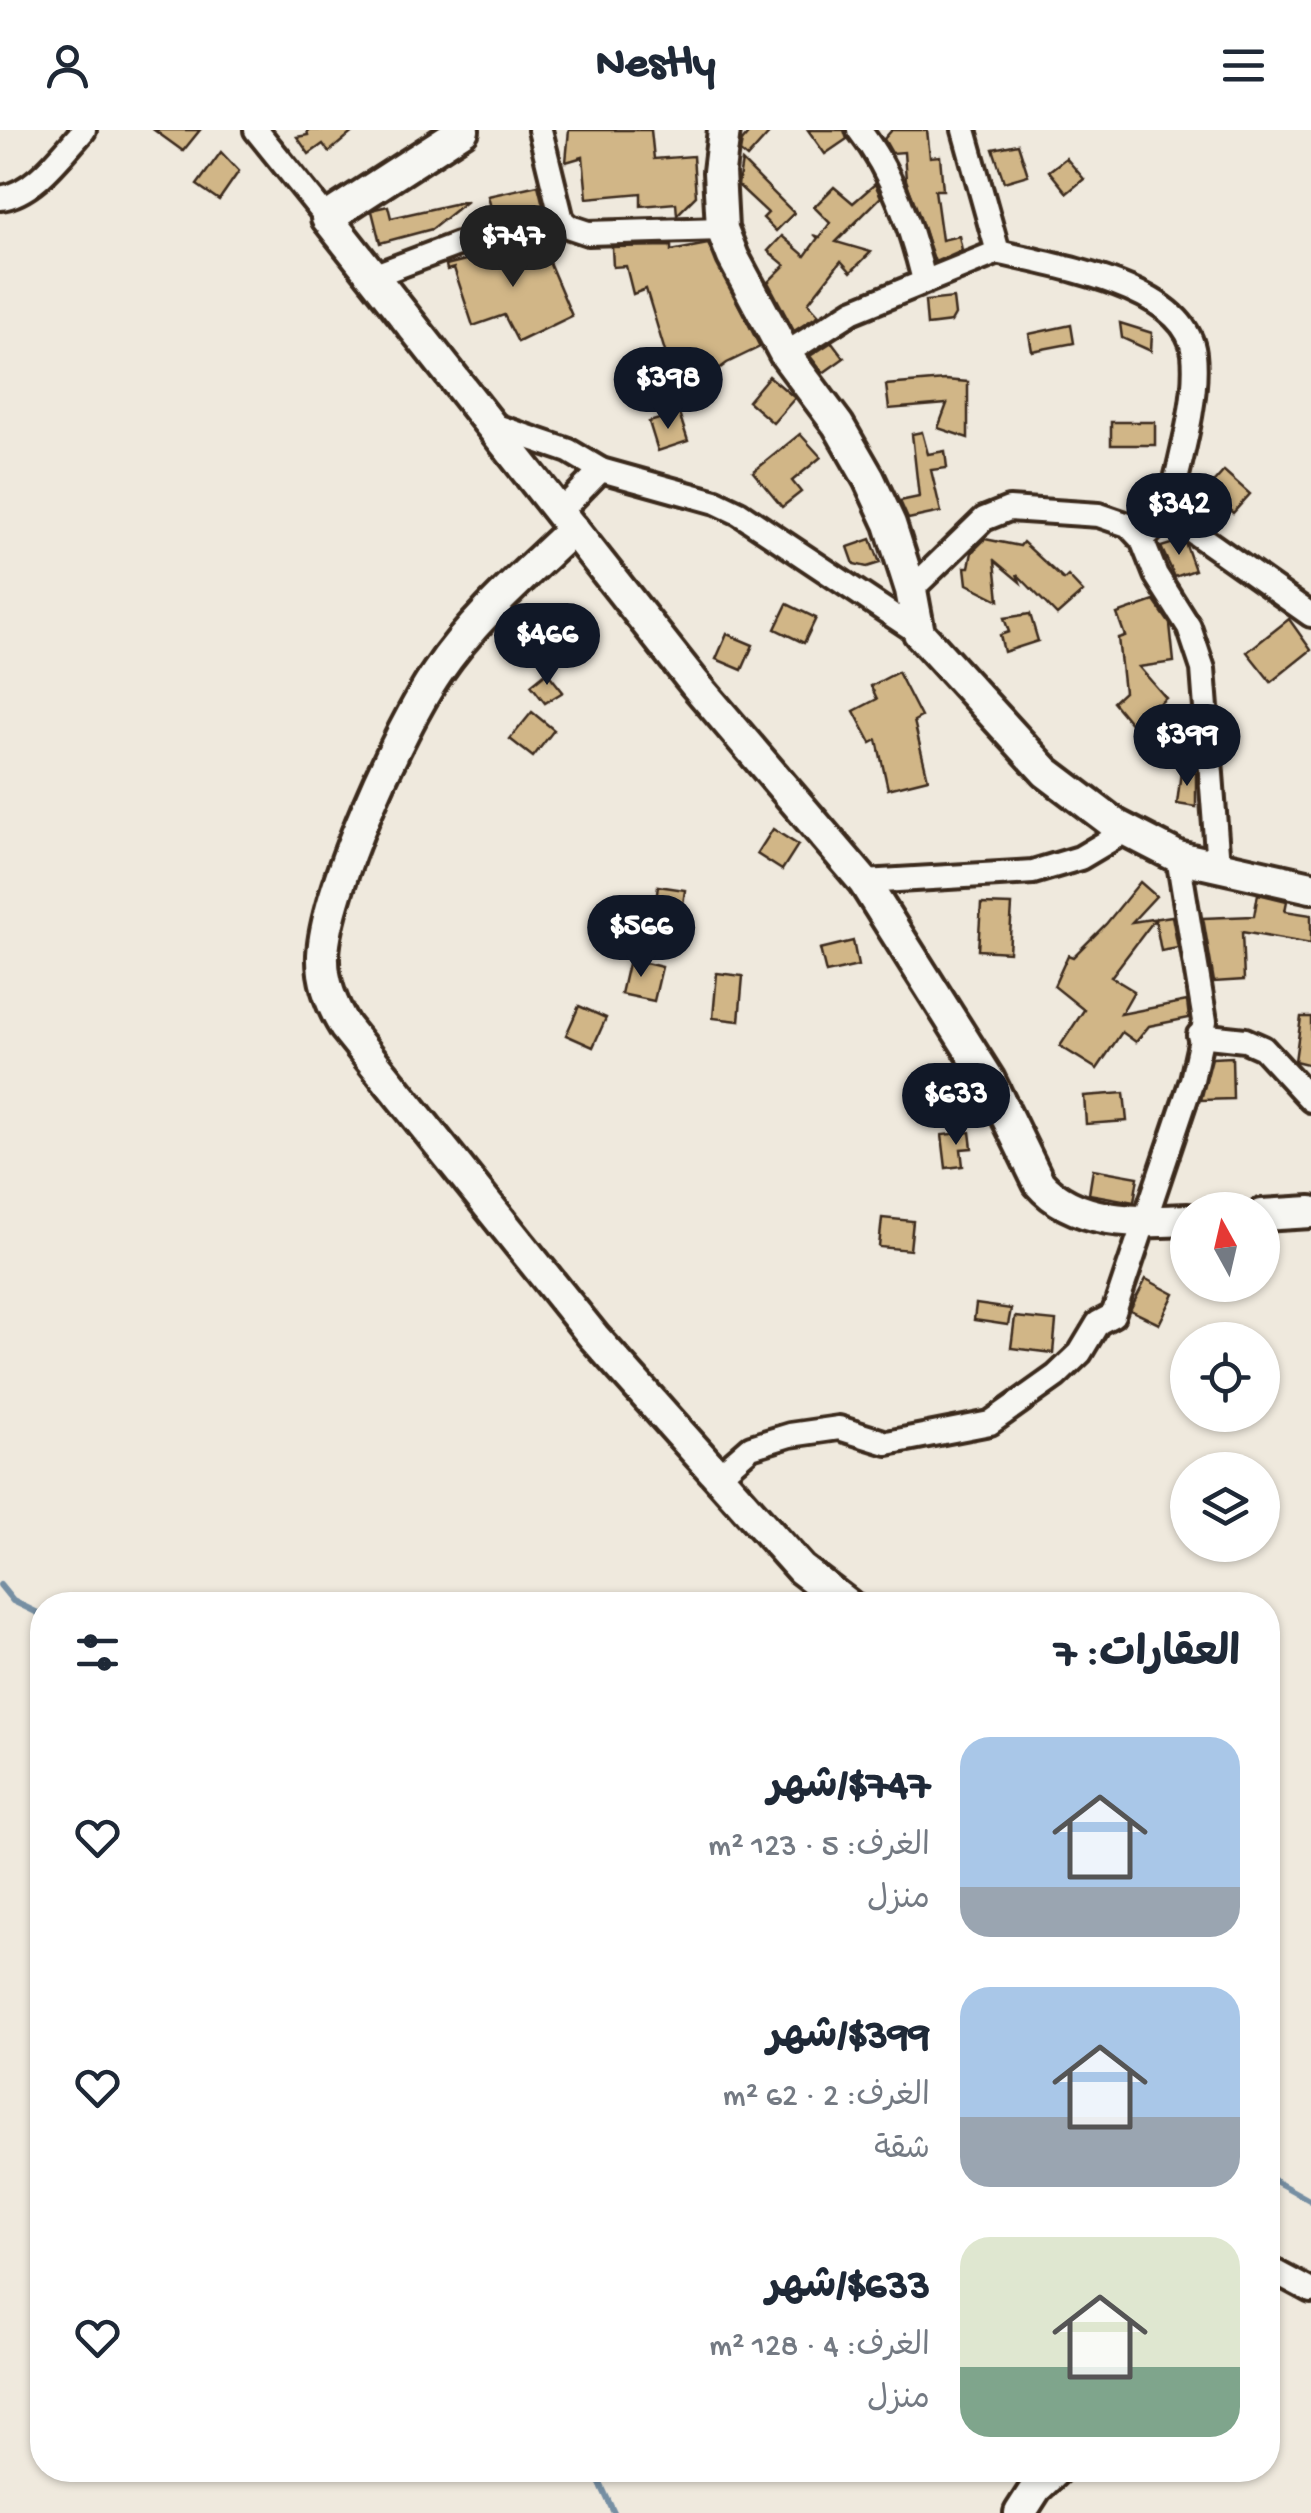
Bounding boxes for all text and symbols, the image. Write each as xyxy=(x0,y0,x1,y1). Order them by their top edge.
icon: person xyxy=(40,38,95,93)
icon: menu xyxy=(1216,38,1271,93)
text: Nestly xyxy=(596,39,715,92)
pin: $747 xyxy=(454,205,572,290)
text: $747 xyxy=(482,218,544,256)
pin: $398 xyxy=(609,347,727,432)
text: $398 xyxy=(636,360,700,398)
pin: $342 xyxy=(1120,473,1238,558)
text: $342 xyxy=(1148,486,1210,524)
pin: $466 xyxy=(488,603,606,688)
text: $466 xyxy=(516,616,578,654)
pin: $399 xyxy=(1128,704,1246,789)
text: $399 xyxy=(1155,717,1219,755)
pin: $566 xyxy=(582,895,700,980)
text: $566 xyxy=(609,908,673,946)
pin: $633 xyxy=(897,1063,1015,1148)
text: $633 xyxy=(924,1076,988,1114)
north arrow xyxy=(1170,1192,1280,1302)
map controls xyxy=(1170,1192,1280,1562)
button: locate xyxy=(1170,1322,1280,1432)
button: layers xyxy=(1170,1452,1280,1562)
icon: filters xyxy=(70,1625,125,1680)
text: العقارات: 7 xyxy=(1054,1632,1240,1681)
text: $747/شهر xyxy=(768,1764,930,1813)
icon: home xyxy=(1040,1777,1160,1897)
icon: heart xyxy=(70,1810,125,1865)
text: الغرف: 5 · 123 m² xyxy=(708,1829,930,1867)
text: منزل xyxy=(867,1882,930,1920)
text: $399/شهر xyxy=(767,2014,930,2063)
icon: home xyxy=(1040,2027,1160,2147)
icon: heart xyxy=(70,2060,125,2115)
text: الغرف: 2 · 62 m² xyxy=(723,2079,930,2117)
text: شقة xyxy=(874,2132,930,2170)
text: $633/شهر xyxy=(766,2264,930,2313)
icon: home xyxy=(1040,2277,1160,2397)
icon: heart xyxy=(70,2310,125,2365)
text: الغرف: 4 · 128 m² xyxy=(709,2329,930,2367)
text: منزل xyxy=(867,2382,930,2420)

